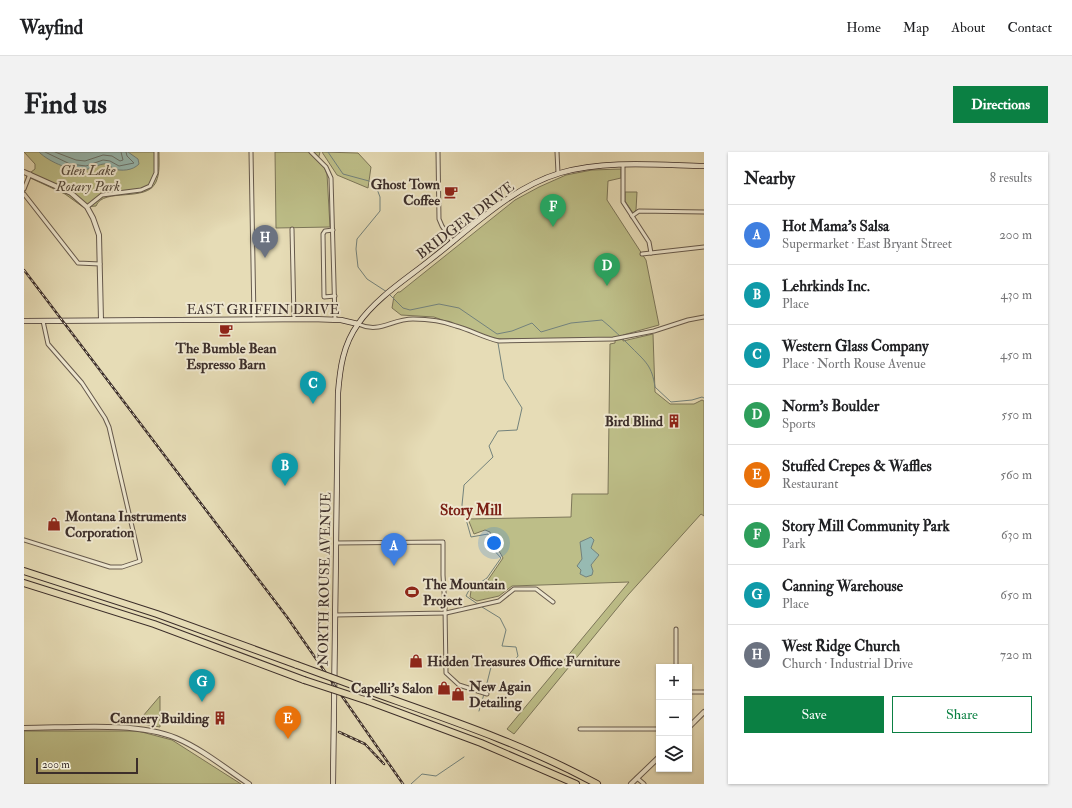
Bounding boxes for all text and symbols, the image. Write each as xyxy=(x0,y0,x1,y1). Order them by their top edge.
text: Wayfind xyxy=(20,16,83,40)
text: Home xyxy=(846,19,881,36)
text: Map xyxy=(903,19,929,36)
text: About xyxy=(951,19,985,36)
text: Contact xyxy=(1007,19,1052,36)
button: Directions xyxy=(953,86,1048,123)
text: Find us xyxy=(24,87,107,122)
park label: Glen Lake Rotary Park xyxy=(55,162,120,195)
text: Nearby xyxy=(744,168,795,189)
text: 8 results xyxy=(990,170,1032,186)
place label: Ghost Town Coffee xyxy=(371,176,441,209)
street label: BRIDGER DRIVE xyxy=(413,178,517,263)
cafe icon: Ghost Town Coffee xyxy=(443,184,459,200)
pin: F xyxy=(540,194,566,227)
text: Hot Mama's Salsa xyxy=(782,217,889,236)
pin: H xyxy=(252,225,278,258)
text: A xyxy=(753,227,761,243)
text: 200 m xyxy=(999,227,1032,243)
text: Supermarket · East Bryant Street xyxy=(782,236,952,252)
pin: D xyxy=(594,253,620,286)
text: Lehrkinds Inc. xyxy=(782,277,870,296)
text: B xyxy=(753,287,761,303)
text: 430 m xyxy=(1001,287,1032,303)
text: Place xyxy=(782,296,809,312)
street label: EAST GRIFFIN DRIVE xyxy=(186,301,340,318)
cafe icon: The Bumble Bean Espresso Barn xyxy=(218,322,234,338)
text: Western Glass Company xyxy=(782,337,929,356)
place label: The Bumble Bean Espresso Barn xyxy=(175,340,277,374)
text: C xyxy=(752,347,762,363)
text: 450 m xyxy=(1000,347,1032,363)
text: Place · North Rouse Avenue xyxy=(782,356,926,372)
pin: C xyxy=(300,371,326,404)
text: Norm's Boulder xyxy=(782,397,879,416)
text: D xyxy=(752,407,762,423)
text: 550 m xyxy=(1001,407,1032,423)
place label: Bird Blind xyxy=(605,413,663,430)
building icon: Bird Blind xyxy=(666,413,682,429)
text: Sports xyxy=(782,416,816,432)
pin: B xyxy=(272,453,298,486)
text: Stuffed Crepes & Waffles xyxy=(782,457,932,476)
text: E xyxy=(752,467,762,483)
text: 560 m xyxy=(1000,467,1032,483)
text: Restaurant xyxy=(782,476,838,492)
street label: NORTH ROUSE AVENUE xyxy=(314,492,335,666)
district label: Story Mill xyxy=(440,501,502,521)
place label: Montana Instruments Corporation xyxy=(64,508,186,542)
shop icon: Montana Instruments Corporation xyxy=(46,516,62,532)
text: Story Mill Community Park xyxy=(782,517,950,536)
text: F xyxy=(753,527,761,543)
text: 630 m xyxy=(1001,527,1032,543)
pin: A xyxy=(381,533,407,566)
your location xyxy=(484,533,504,553)
text: Park xyxy=(782,536,806,552)
place label: The Mountain Project xyxy=(422,576,506,609)
text: Canning Warehouse xyxy=(782,577,903,596)
sports icon: The Mountain Project xyxy=(404,584,420,600)
text: G xyxy=(752,587,762,603)
text: 650 m xyxy=(1000,587,1032,603)
text: Place xyxy=(782,596,809,612)
text: West Ridge Church xyxy=(782,637,900,656)
text: H xyxy=(752,647,762,663)
text: 720 m xyxy=(1000,647,1032,663)
shop icon: Hidden Treasures Office Furniture xyxy=(408,653,424,669)
place label: Hidden Treasures Office Furniture xyxy=(427,653,620,670)
text: Church · Industrial Drive xyxy=(782,656,913,672)
map controls xyxy=(656,664,692,772)
button: + xyxy=(656,664,692,700)
pin: G xyxy=(189,669,215,702)
place label: New Again Detailing xyxy=(468,678,532,712)
place label: Capelli's Salon xyxy=(351,680,434,698)
shop icon: Capelli's Salon xyxy=(436,680,452,696)
shop icon: New Again Detailing xyxy=(450,686,466,702)
button: Save xyxy=(744,696,884,733)
button: Share xyxy=(892,696,1032,733)
button: − xyxy=(656,700,692,736)
pin: E xyxy=(275,706,301,739)
place label: Cannery Building xyxy=(110,710,210,728)
building icon: Cannery Building xyxy=(212,710,228,726)
button: layers xyxy=(656,736,692,772)
scale bar xyxy=(36,756,138,775)
text: 200 m xyxy=(42,758,70,771)

